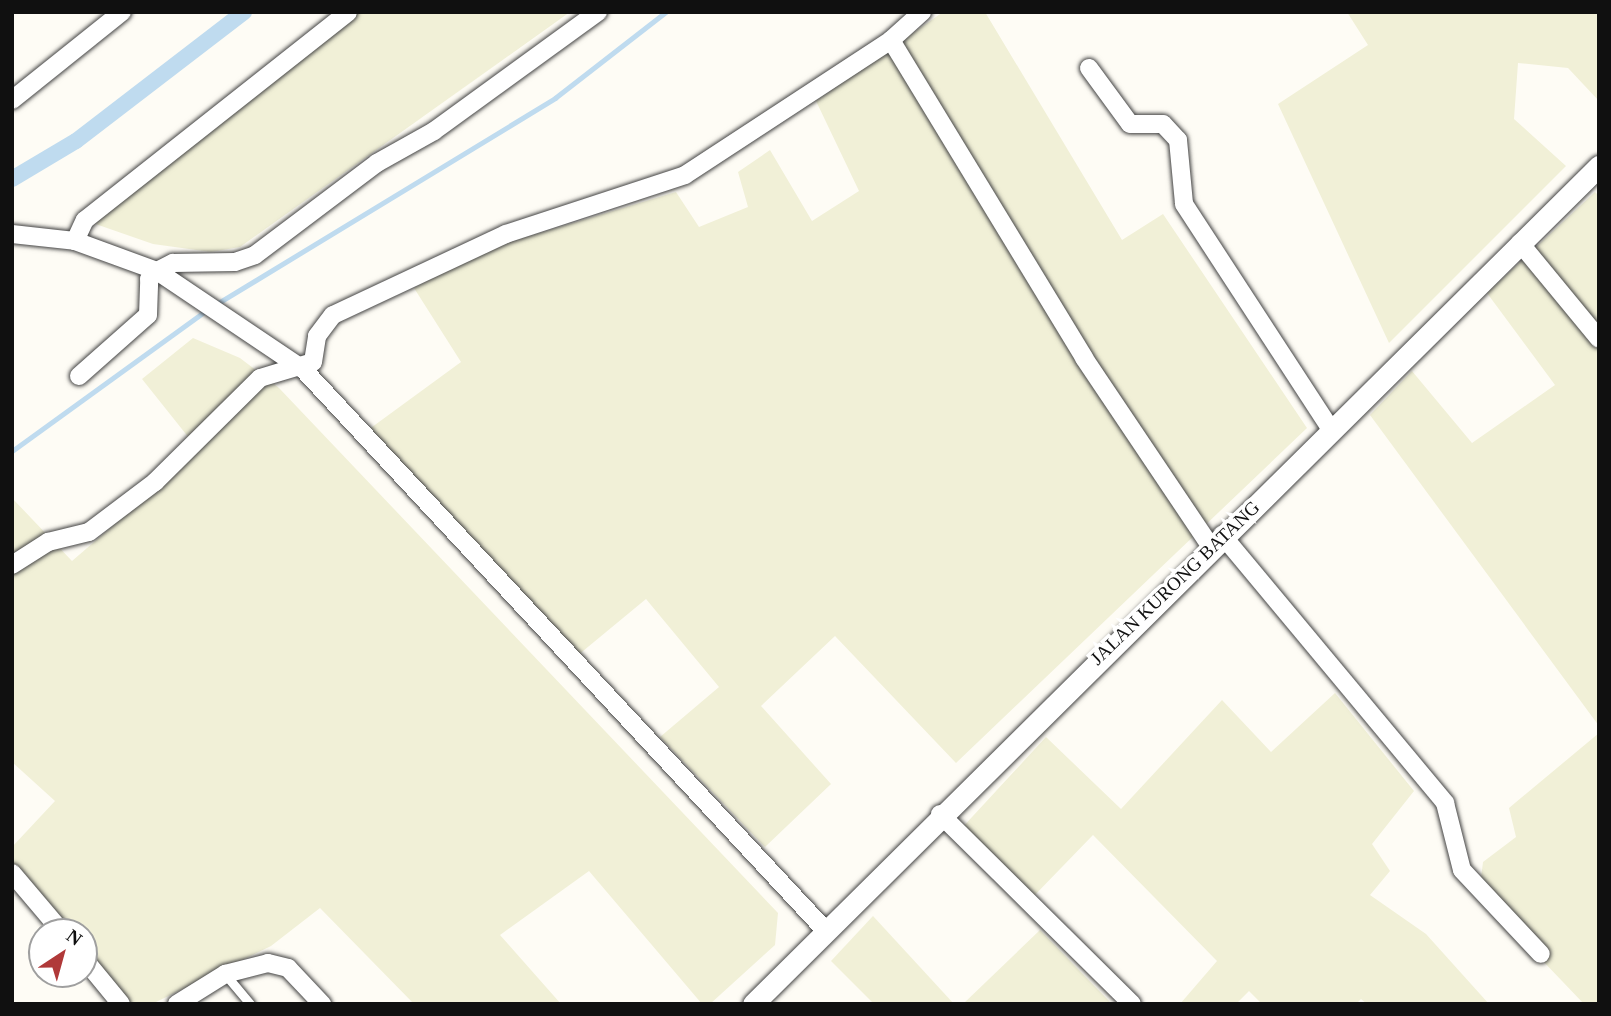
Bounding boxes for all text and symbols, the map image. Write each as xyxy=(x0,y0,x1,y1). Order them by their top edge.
street label: JALAN KURONG BATANG xyxy=(1086,496,1264,670)
north arrow xyxy=(28,918,98,988)
text: N xyxy=(63,925,86,950)

